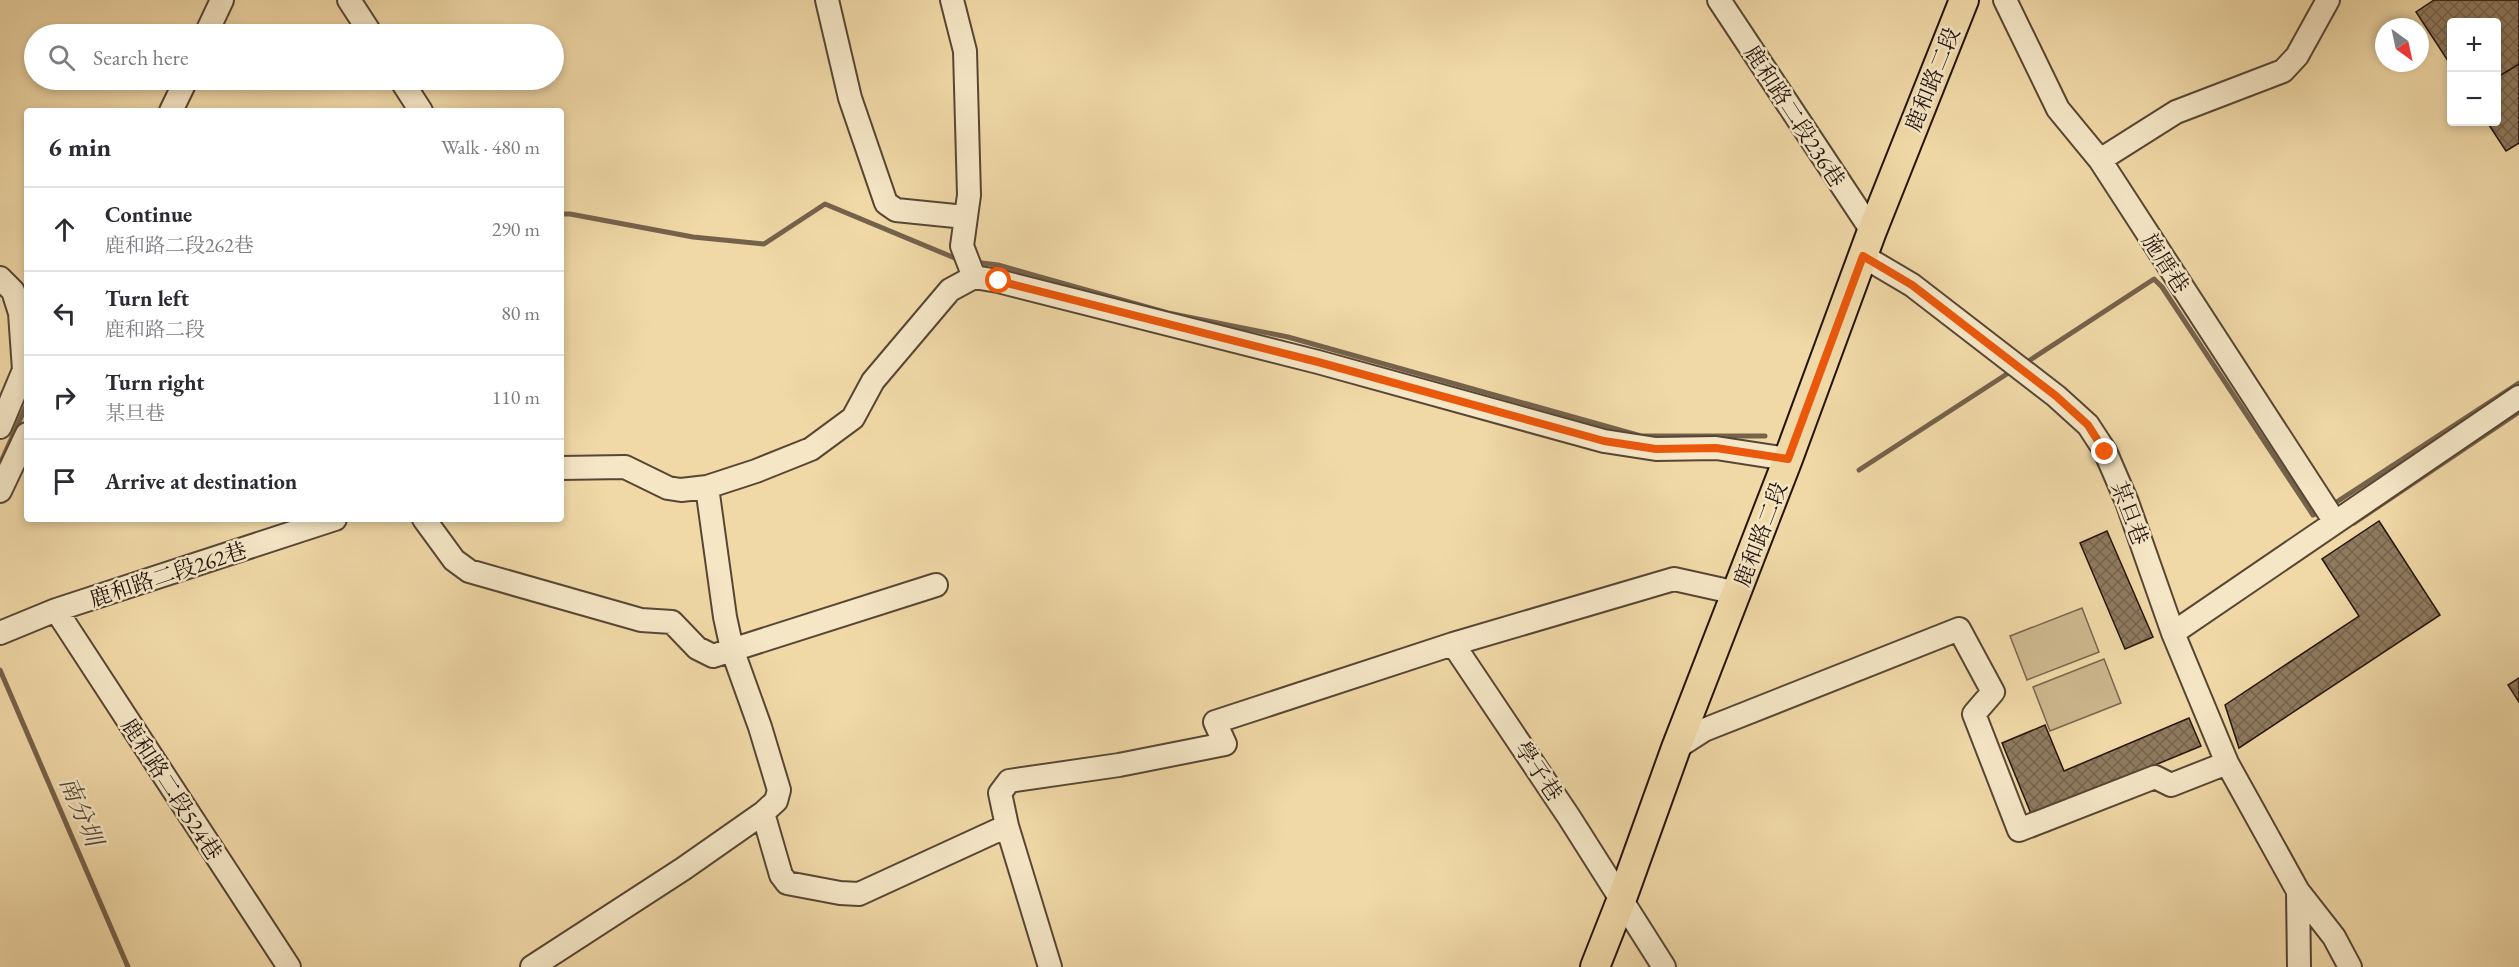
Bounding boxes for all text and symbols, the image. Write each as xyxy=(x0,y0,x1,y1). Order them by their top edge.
north arrow xyxy=(2375,18,2429,72)
map controls xyxy=(2447,18,2501,126)
button: + xyxy=(2447,18,2501,72)
street label: 鹿和路二段 xyxy=(1898,23,1967,136)
search box xyxy=(24,24,564,90)
street label: 鹿和路二段236巷 xyxy=(1738,40,1851,193)
icon: search xyxy=(45,41,78,74)
text: Search here xyxy=(93,43,188,72)
button: − xyxy=(2447,72,2501,126)
text: 6 min xyxy=(48,130,111,164)
text: Walk · 480 m xyxy=(441,134,540,160)
text: Continue xyxy=(105,200,192,229)
icon: ahead xyxy=(48,213,81,246)
text: 290 m xyxy=(492,216,540,242)
street label: 施厝巷 xyxy=(2135,228,2196,299)
text: 鹿和路二段262巷 xyxy=(105,232,254,258)
route start xyxy=(985,267,1011,293)
text: Turn left xyxy=(105,284,189,313)
icon: left xyxy=(48,297,81,330)
text: 80 m xyxy=(501,300,540,326)
text: 鹿和路二段 xyxy=(105,316,205,342)
text: Turn right xyxy=(105,368,204,397)
icon: right xyxy=(48,381,81,414)
text: 110 m xyxy=(492,384,540,410)
text: 某旦巷 xyxy=(105,400,165,426)
route end xyxy=(2091,438,2117,464)
icon: arrive xyxy=(48,465,81,498)
text: Arrive at destination xyxy=(105,467,297,496)
street label: 某旦巷 xyxy=(2104,477,2155,549)
street label: 鹿和路二段 xyxy=(1727,478,1794,591)
street label: 鹿和路二段262巷 xyxy=(86,535,250,614)
street label: 鹿和路二段524巷 xyxy=(115,713,228,866)
street label: 學子巷 xyxy=(1508,736,1569,807)
water label: 南分圳 xyxy=(53,772,111,854)

